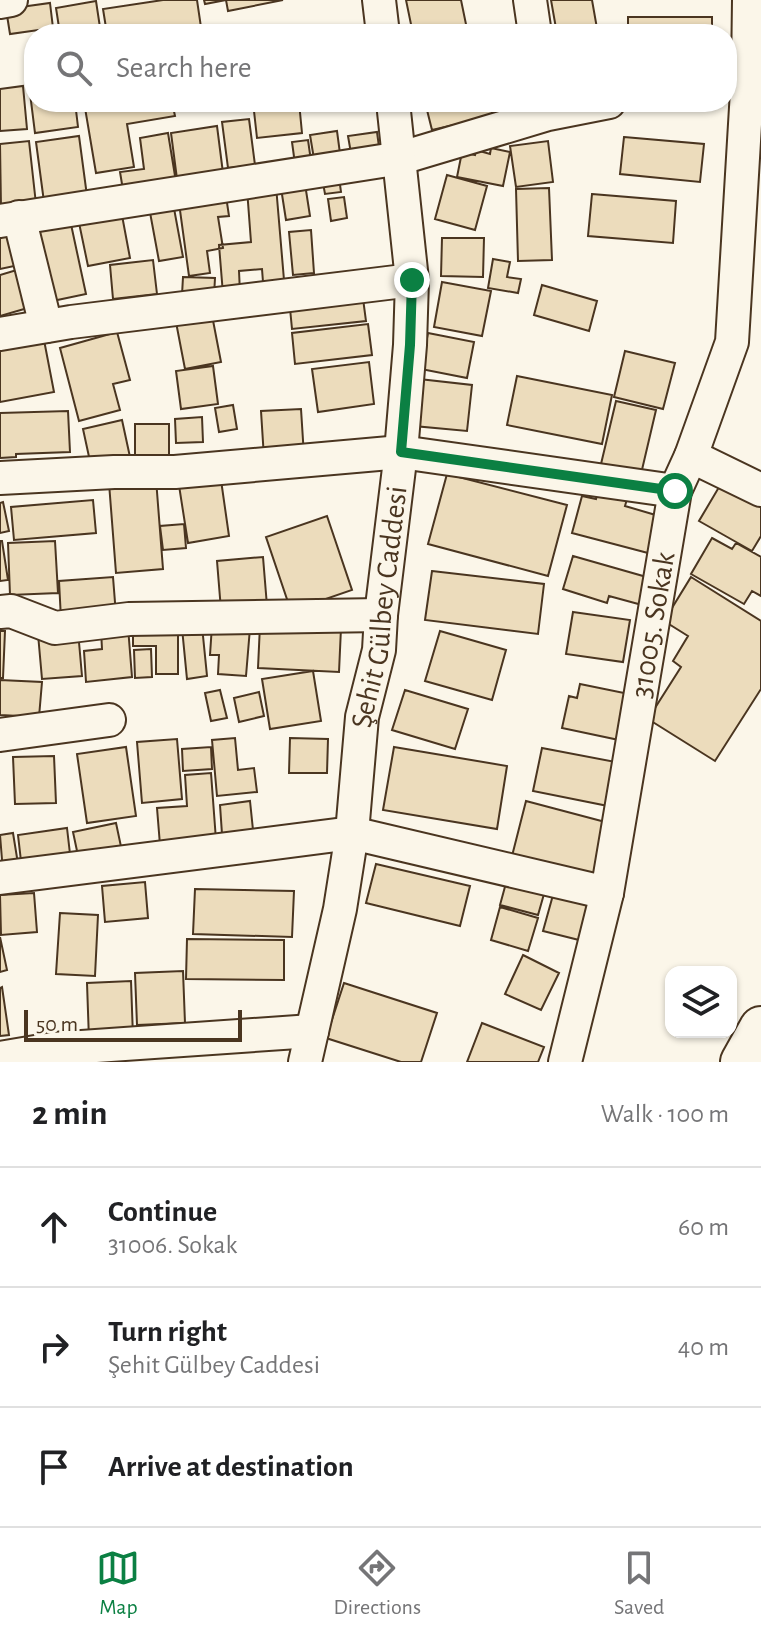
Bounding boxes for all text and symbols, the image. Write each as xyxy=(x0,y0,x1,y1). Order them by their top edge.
search box xyxy=(24,24,737,112)
icon: search xyxy=(52,46,96,90)
text: Search here xyxy=(116,53,252,83)
route end xyxy=(394,262,430,298)
route start xyxy=(657,473,693,509)
street label: Şehit Gülbey Caddesi xyxy=(347,484,413,729)
street label: 31005. Sokak xyxy=(626,549,680,700)
map controls xyxy=(665,966,737,1038)
button: layers xyxy=(665,966,737,1038)
scale bar xyxy=(24,1006,242,1042)
text: 50 m xyxy=(36,1013,78,1035)
text: 2 min xyxy=(32,1097,107,1131)
text: Walk · 100 m xyxy=(601,1101,729,1127)
text: Continue xyxy=(108,1197,217,1227)
icon: ahead xyxy=(32,1205,76,1249)
text: 60 m xyxy=(678,1214,729,1240)
text: 31006. Sokak xyxy=(108,1232,237,1258)
text: Turn right xyxy=(108,1317,227,1347)
icon: right xyxy=(32,1325,76,1369)
text: 40 m xyxy=(678,1334,729,1360)
text: Şehit Gülbey Caddesi xyxy=(108,1352,320,1378)
icon: arrive xyxy=(32,1445,76,1489)
text: Arrive at destination xyxy=(108,1452,354,1482)
tab: Map xyxy=(96,1546,140,1620)
tab: Directions xyxy=(333,1546,421,1620)
tab: Saved xyxy=(614,1546,664,1620)

